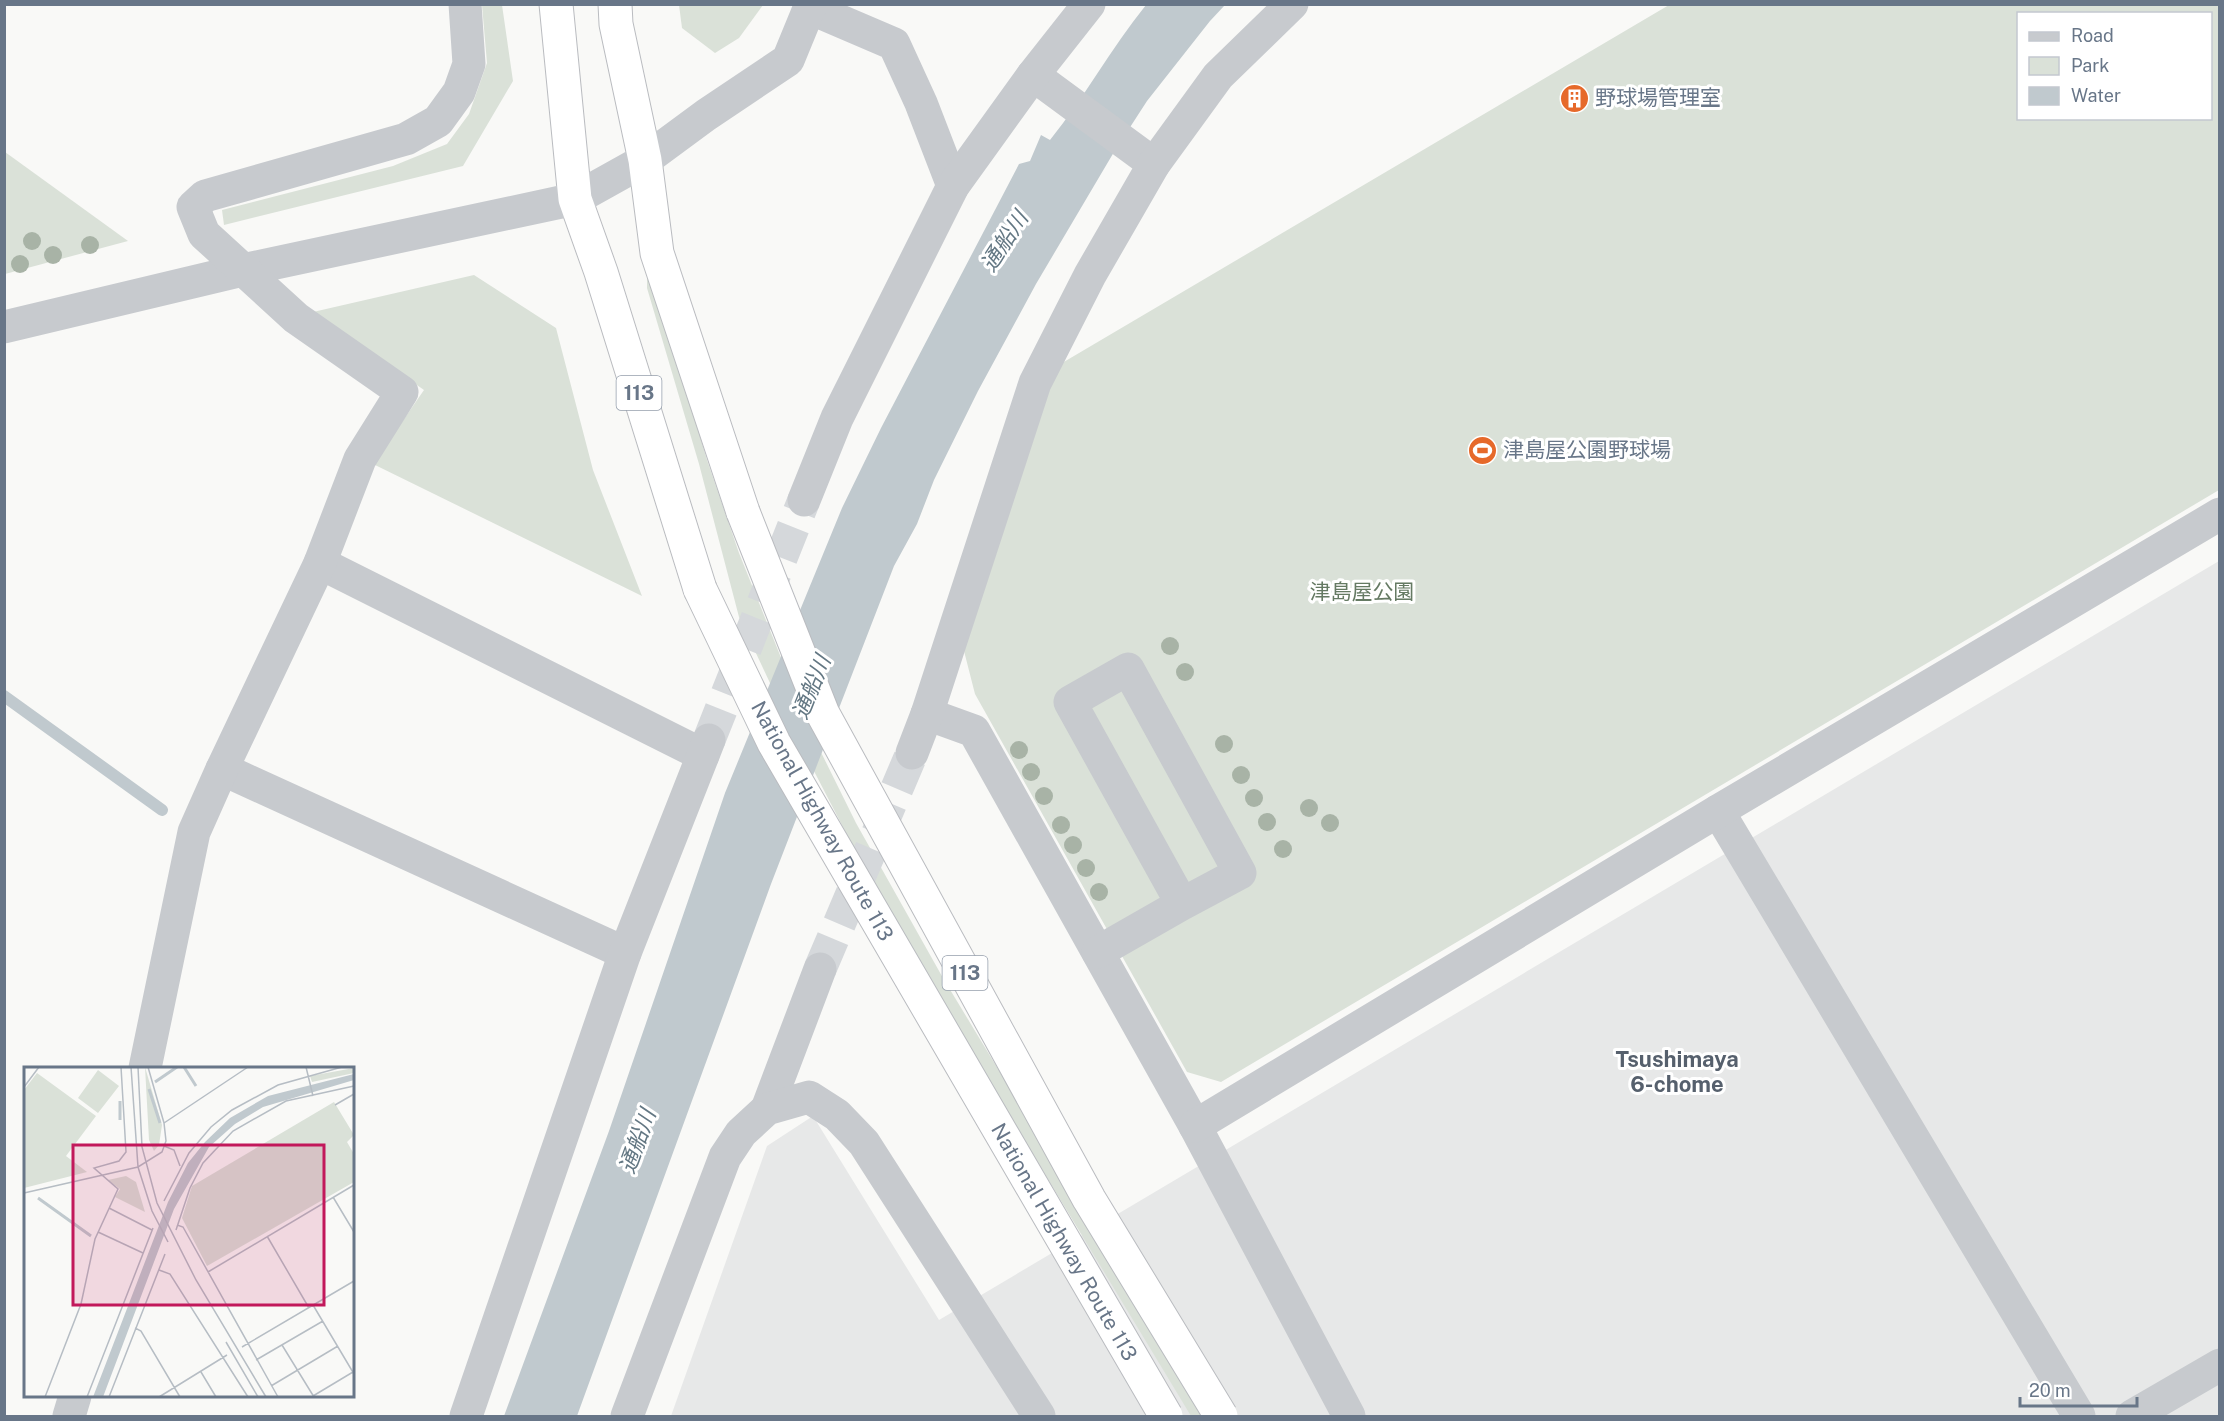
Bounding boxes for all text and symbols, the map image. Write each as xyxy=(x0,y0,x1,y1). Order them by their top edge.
legend xyxy=(2017,12,2212,120)
text: Road xyxy=(2071,25,2114,46)
text: Park xyxy=(2071,55,2109,76)
building icon: 野球場管理室 xyxy=(1558,82,1590,114)
place label: 野球場管理室 xyxy=(1595,85,1721,110)
text: Water xyxy=(2071,85,2121,106)
water label: 通船川 xyxy=(975,205,1034,276)
road number: 113 xyxy=(616,376,662,410)
sports icon: 津島屋公園野球場 xyxy=(1466,434,1498,466)
place label: 津島屋公園野球場 xyxy=(1503,437,1671,462)
park label: 津島屋公園 xyxy=(1310,579,1415,604)
water label: 通船川 xyxy=(787,650,836,722)
street label: National Highway Route 113 xyxy=(746,697,899,945)
road number: 113 xyxy=(942,956,988,990)
district label: Tsushimaya 6-chome xyxy=(1615,1046,1739,1097)
inset map xyxy=(24,1067,354,1397)
water label: 通船川 xyxy=(613,1104,661,1176)
street label: National Highway Route 113 xyxy=(986,1119,1143,1365)
scale bar xyxy=(2020,1370,2137,1408)
text: 20 m xyxy=(2029,1380,2071,1401)

